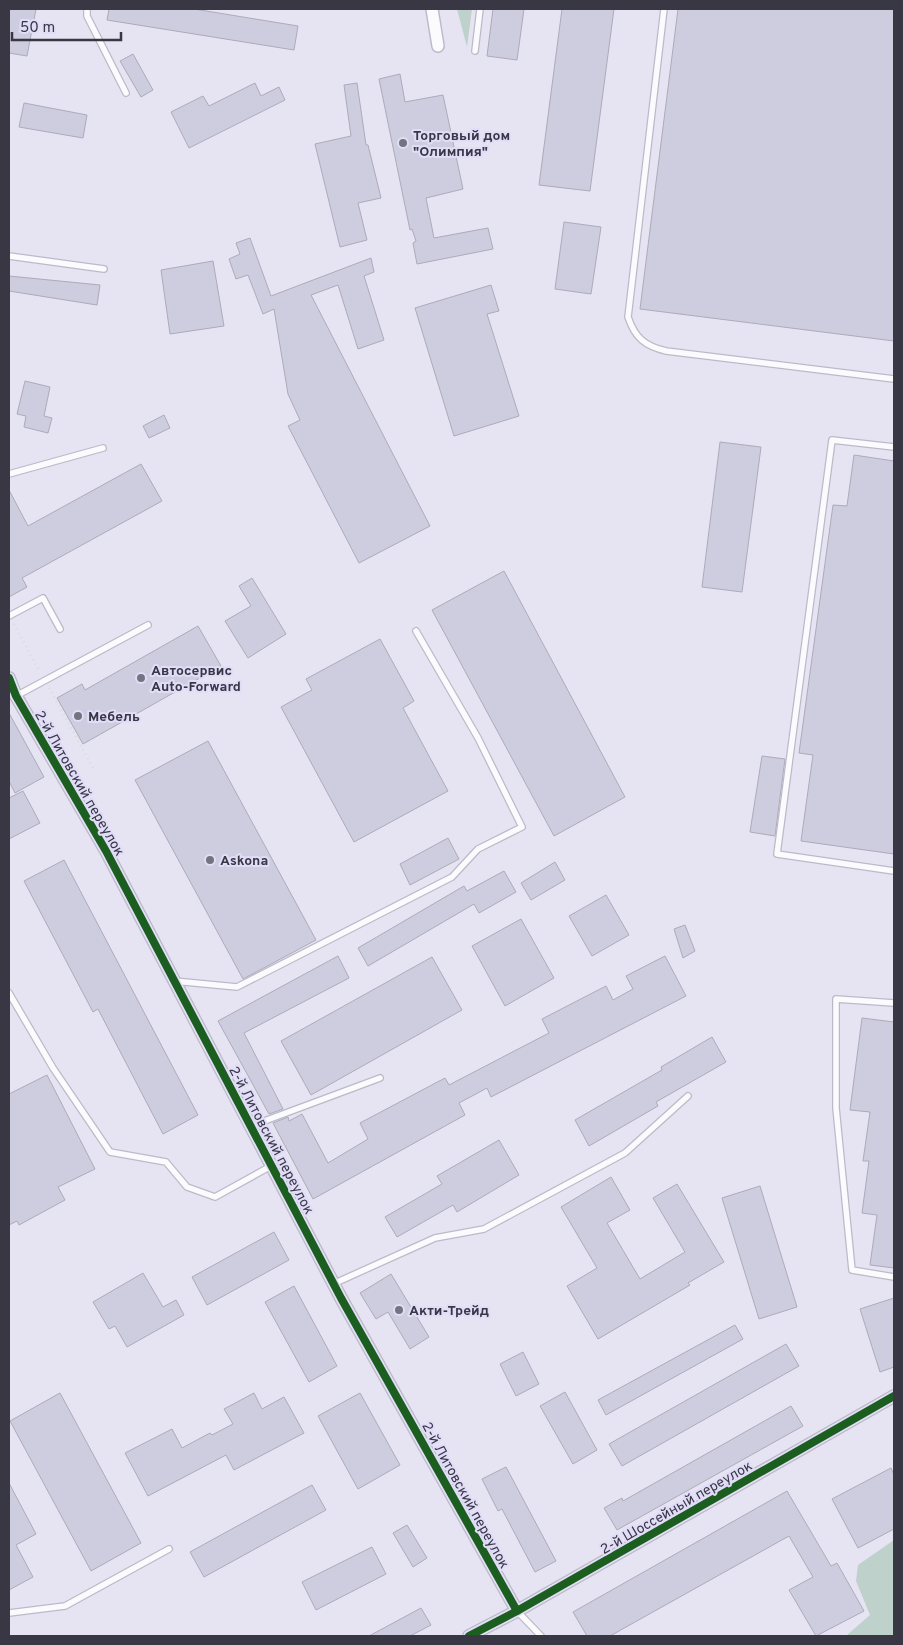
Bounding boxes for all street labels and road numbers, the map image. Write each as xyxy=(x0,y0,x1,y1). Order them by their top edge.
street label: 2-й Литовский переулок xyxy=(30,708,127,859)
street label: 2-й Литовский переулок xyxy=(224,1064,317,1218)
street label: 2-й Литовский переулок xyxy=(417,1419,512,1572)
street label: 2-й Шоссейный переулок xyxy=(598,1458,756,1559)

